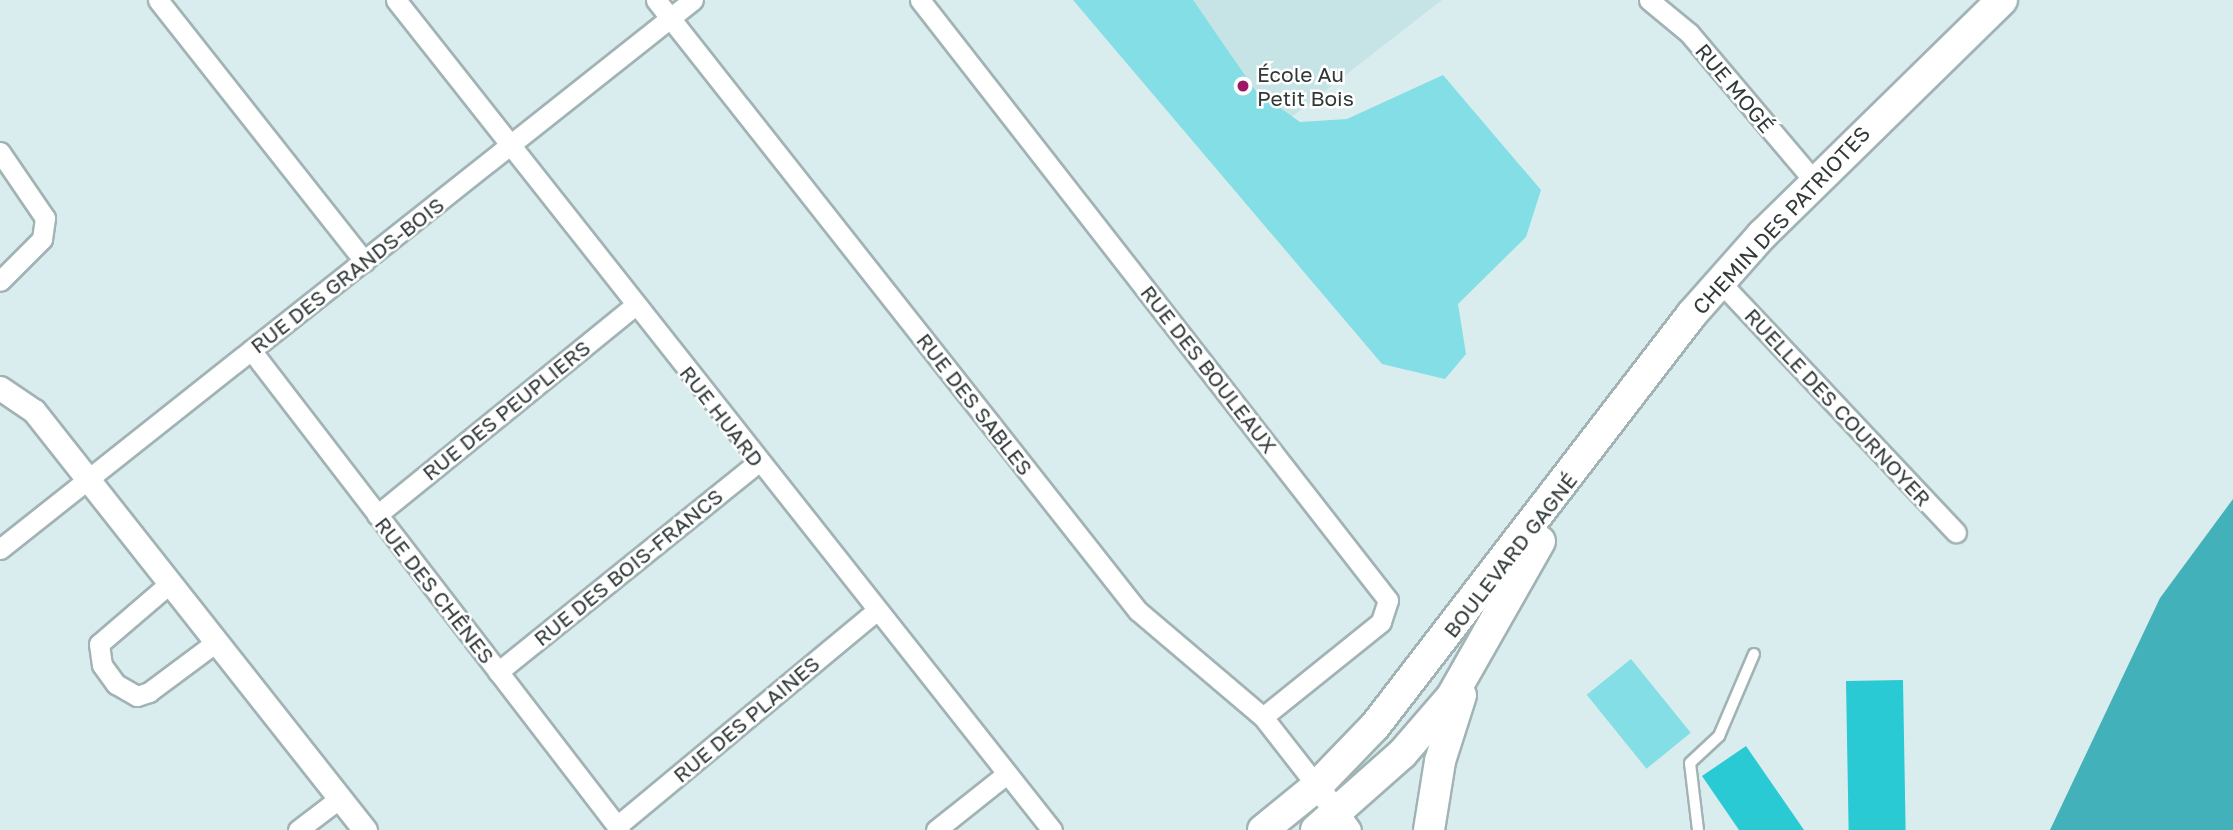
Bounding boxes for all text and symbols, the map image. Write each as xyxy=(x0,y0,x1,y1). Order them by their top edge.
street label: RUE MOGÉ xyxy=(1690,38,1780,138)
place label: École Au Petit Bois xyxy=(1257,61,1354,111)
marker: École Au Petit Bois xyxy=(1235,78,1251,94)
street label: CHEMIN DES PATRIOTES xyxy=(1687,121,1875,319)
street label: RUE DES GRANDS-BOIS xyxy=(245,192,449,358)
street label: RUE DES BOULEAUX xyxy=(1136,280,1282,458)
street label: RUELLE DES COURNOYER xyxy=(1740,303,1936,511)
street label: RUE DES SABLES xyxy=(912,328,1038,480)
street label: RUE DES PEUPLIERS xyxy=(417,335,595,485)
street label: RUE HUARD xyxy=(675,361,769,471)
street label: BOULEVARD GAGNÉ xyxy=(1438,468,1582,642)
street label: RUE DES BOIS-FRANCS xyxy=(528,483,728,651)
street label: RUE DES CHÊNES xyxy=(370,512,500,668)
street label: RUE DES PLAINES xyxy=(668,651,824,787)

